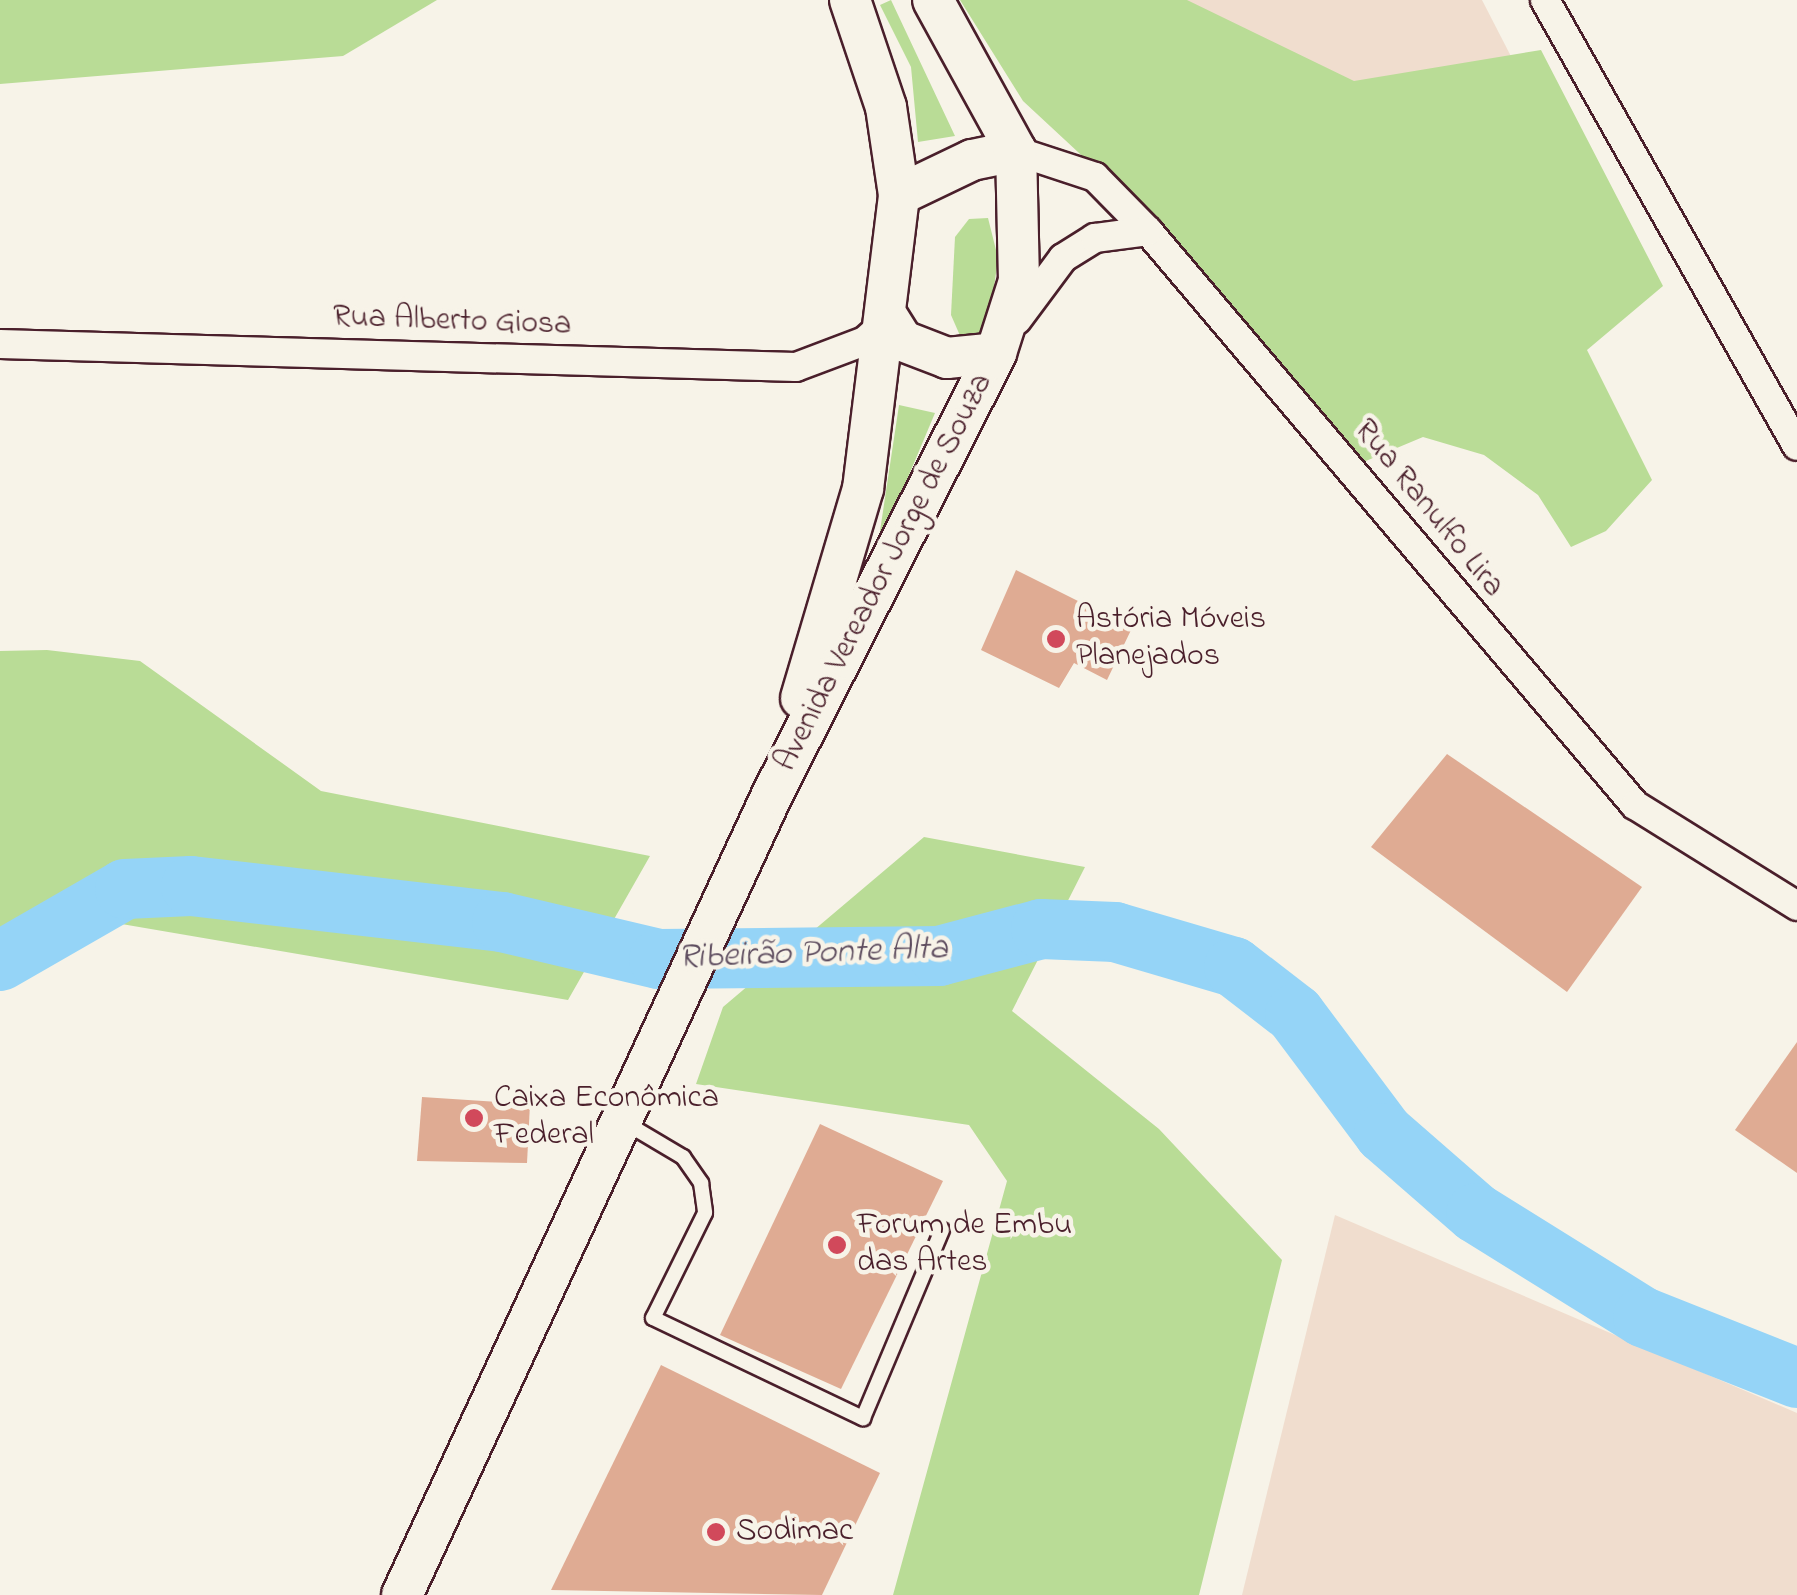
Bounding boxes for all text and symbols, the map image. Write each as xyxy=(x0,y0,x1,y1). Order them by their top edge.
street label: Rua Alberto Giosa xyxy=(332,299,572,345)
street label: Avenida Vereador Jorge de Souza xyxy=(768,368,1002,778)
street label: Rua Ranulfo Lira xyxy=(1345,412,1511,606)
place label: Astória Móveis Planejados xyxy=(1076,602,1266,677)
marker: Astória Móveis Planejados xyxy=(1045,628,1067,650)
water label: Ribeirão Ponte Alta xyxy=(678,928,948,980)
place label: Caixa Econômica Federal xyxy=(494,1081,719,1156)
marker: Caixa Econômica Federal xyxy=(463,1107,485,1129)
place label: Forum de Embu das Artes xyxy=(857,1208,1072,1283)
marker: Forum de Embu das Artes xyxy=(826,1234,848,1256)
place label: Sodimac xyxy=(736,1513,853,1551)
marker: Sodimac xyxy=(705,1521,727,1543)

